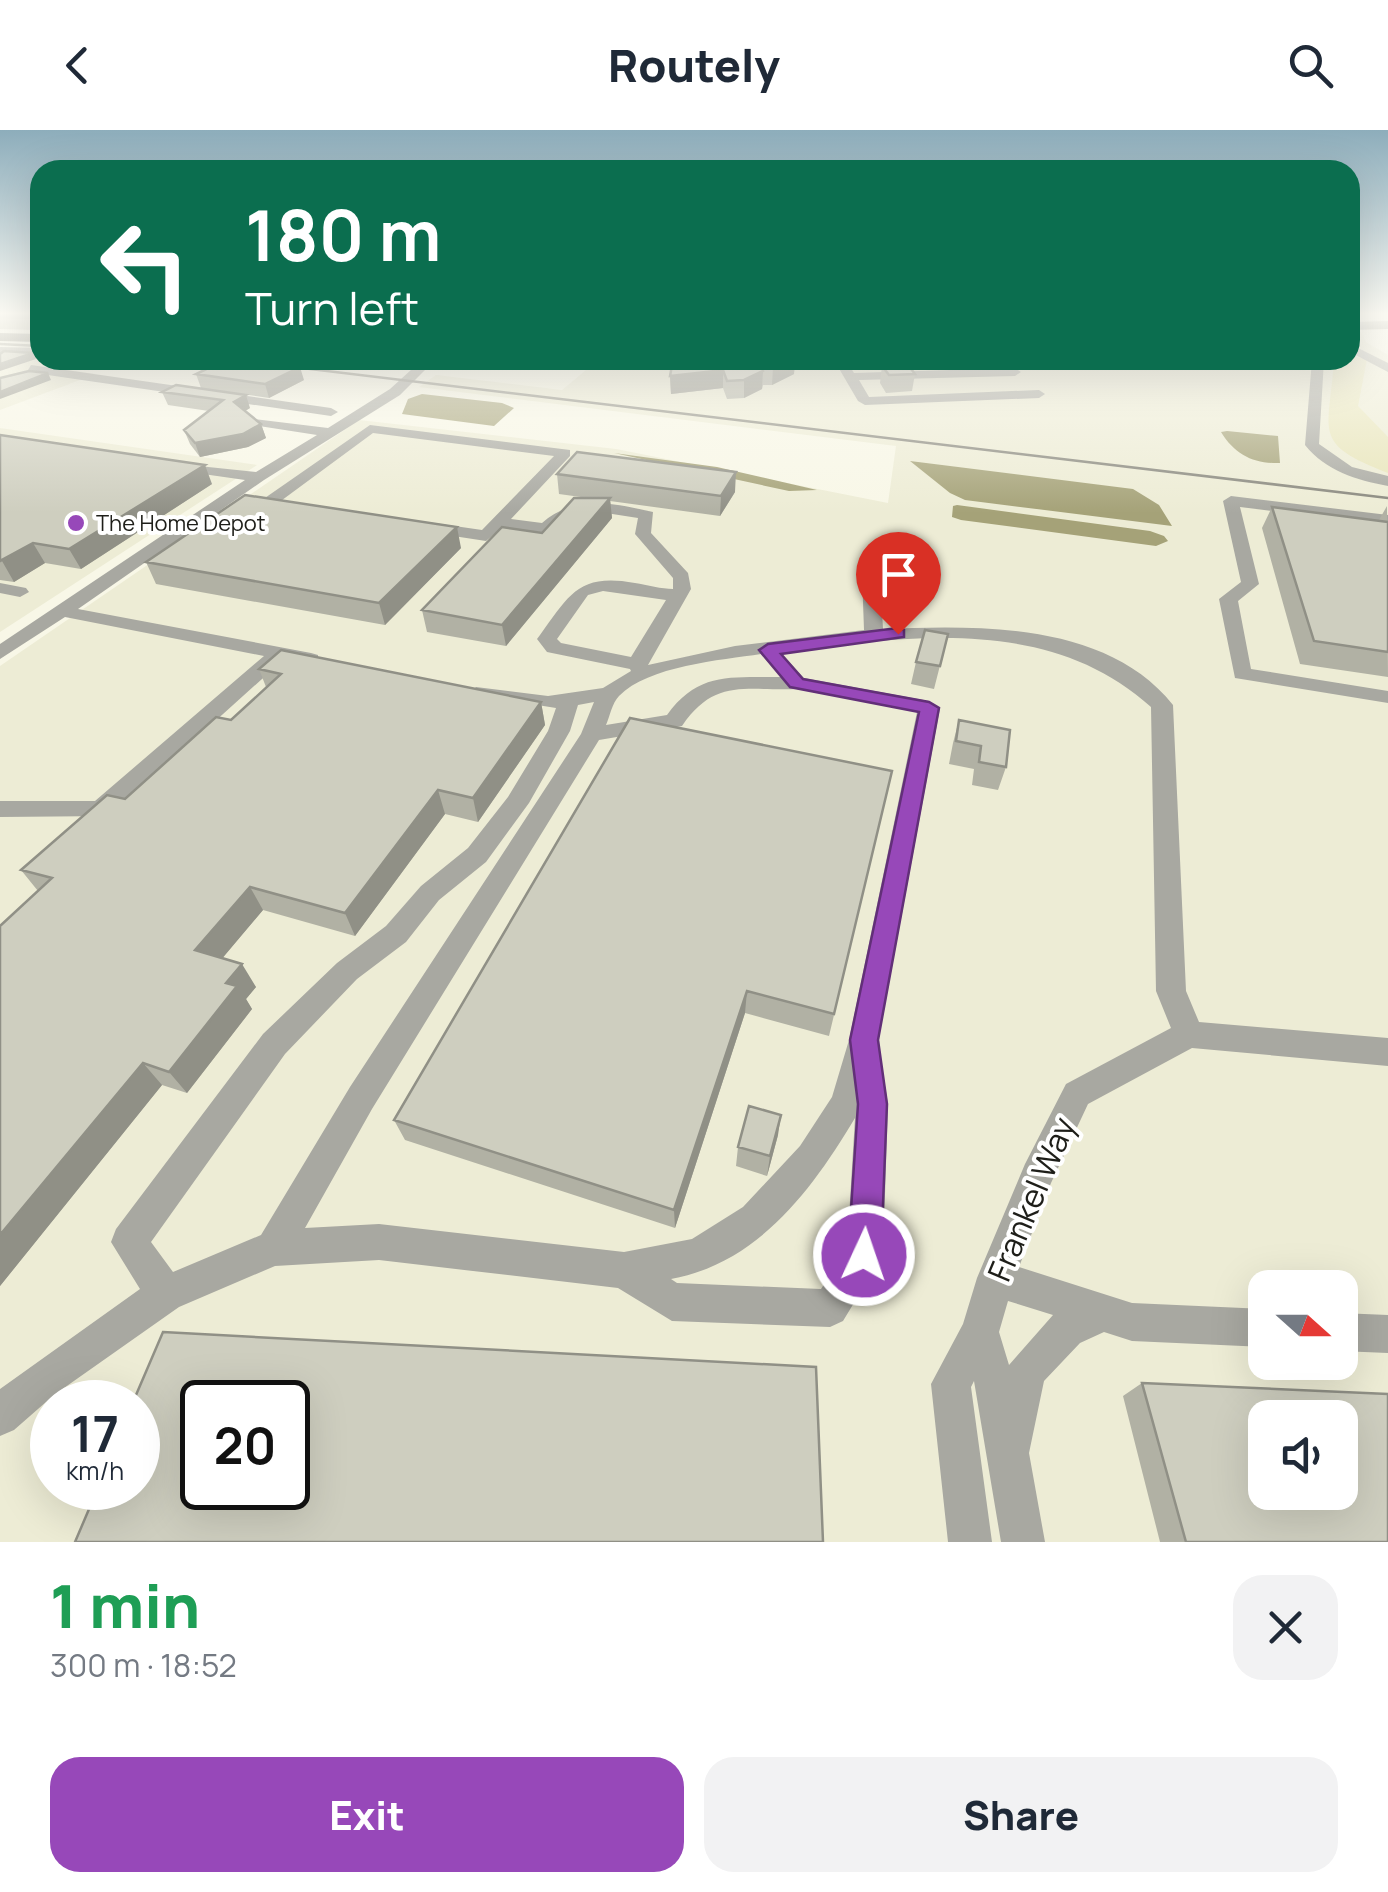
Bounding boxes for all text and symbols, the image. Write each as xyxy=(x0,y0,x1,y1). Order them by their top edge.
text: Routely xyxy=(608,34,780,96)
icon: back xyxy=(50,38,105,93)
icon: search xyxy=(1283,38,1338,93)
text: 180 m xyxy=(245,186,442,282)
icon: left xyxy=(80,200,210,330)
text: Turn left xyxy=(245,277,419,339)
place label: The Home Depot xyxy=(96,508,266,538)
marker: The Home Depot xyxy=(65,512,87,534)
pin xyxy=(856,532,941,635)
icon: arrive xyxy=(871,547,926,602)
street label: Frankel Way xyxy=(977,1110,1085,1288)
position arrow xyxy=(812,1203,916,1307)
north arrow xyxy=(1248,1270,1358,1380)
map controls xyxy=(1248,1270,1358,1510)
speed limit sign: 20 xyxy=(180,1380,310,1510)
text: 17 xyxy=(71,1399,119,1467)
button: sound xyxy=(1248,1400,1358,1510)
text: km/h xyxy=(66,1453,124,1488)
text: 1 min xyxy=(50,1564,200,1646)
button: close xyxy=(1233,1575,1338,1680)
text: 300 m · 18:52 xyxy=(50,1643,237,1687)
button: Exit xyxy=(50,1757,684,1872)
button: Share xyxy=(704,1757,1338,1872)

